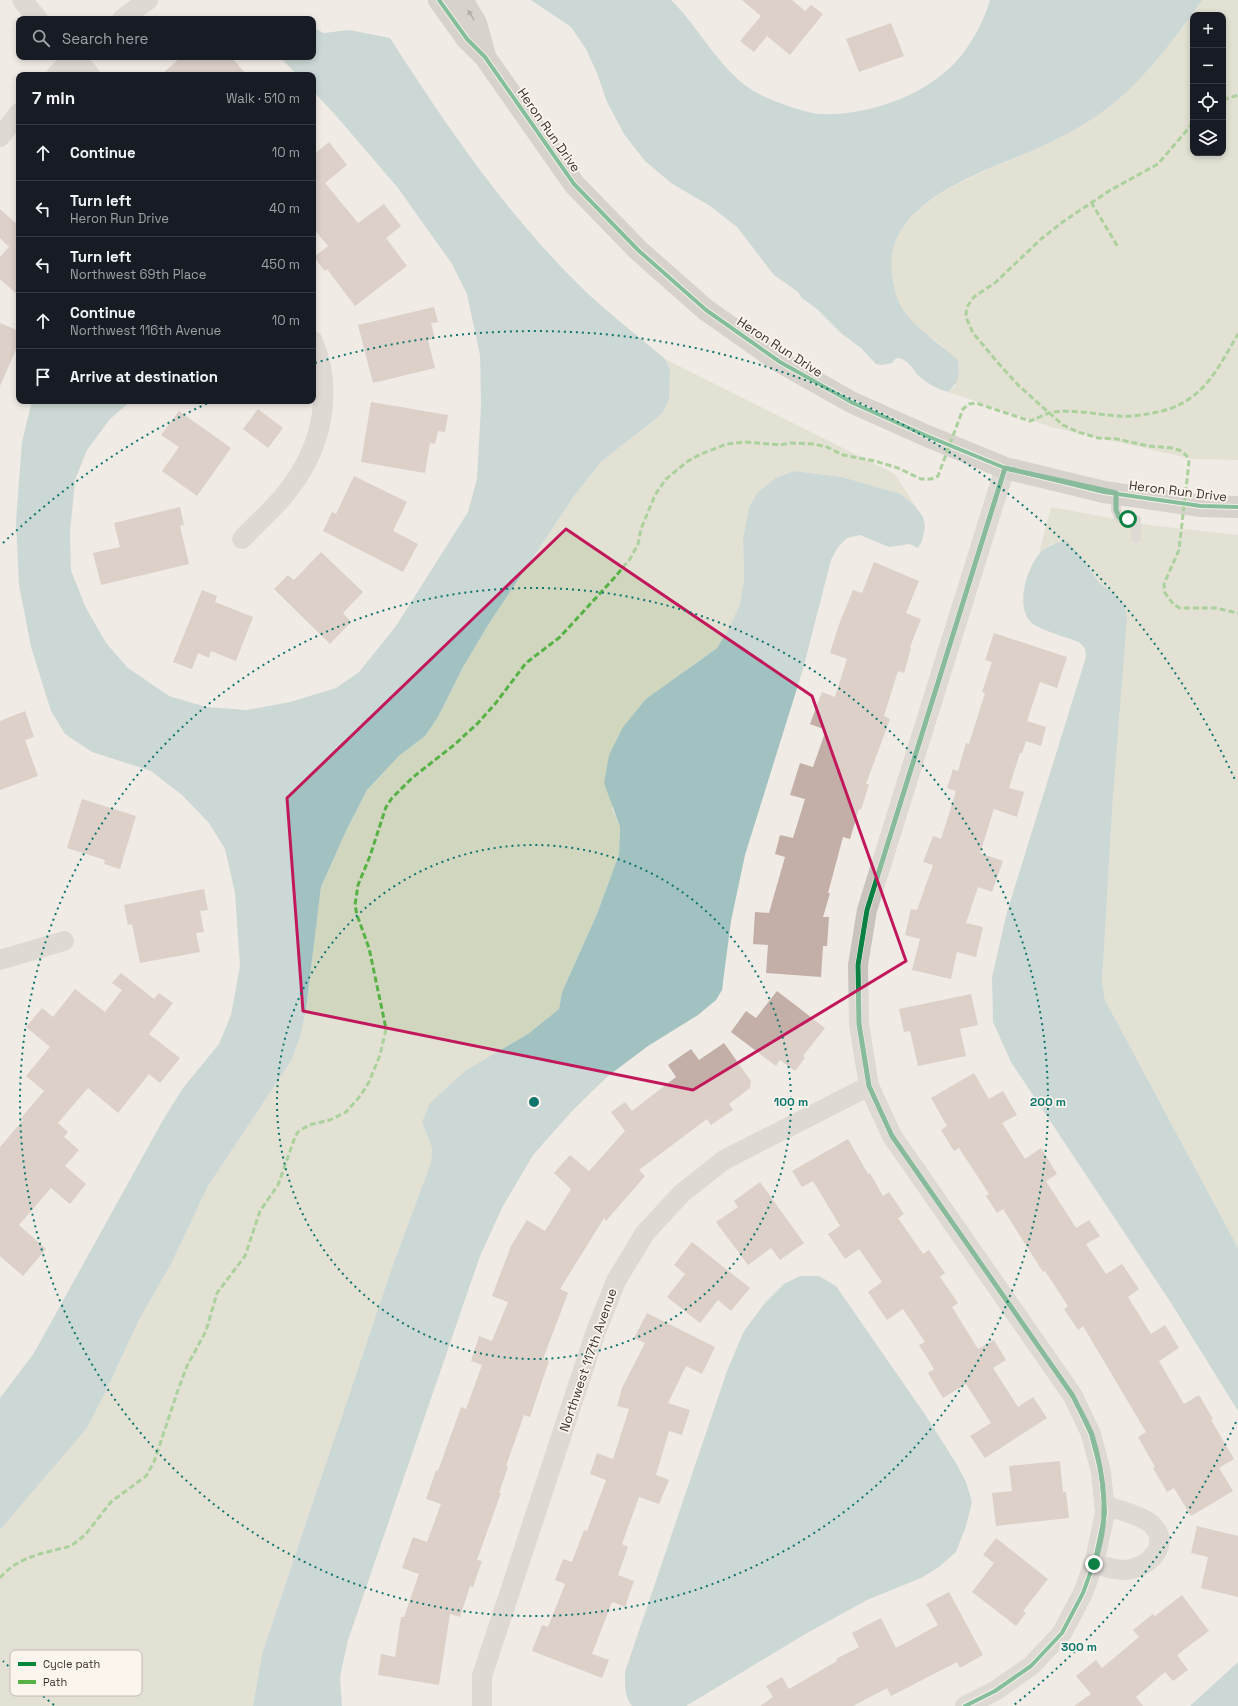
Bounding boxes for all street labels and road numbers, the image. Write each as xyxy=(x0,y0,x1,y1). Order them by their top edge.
street label: Heron Run Drive xyxy=(514,85,584,175)
street label: Heron Run Drive xyxy=(734,313,826,381)
street label: Heron Run Drive xyxy=(1128,477,1228,505)
street label: Northwest 117th Avenue xyxy=(555,1286,621,1434)

